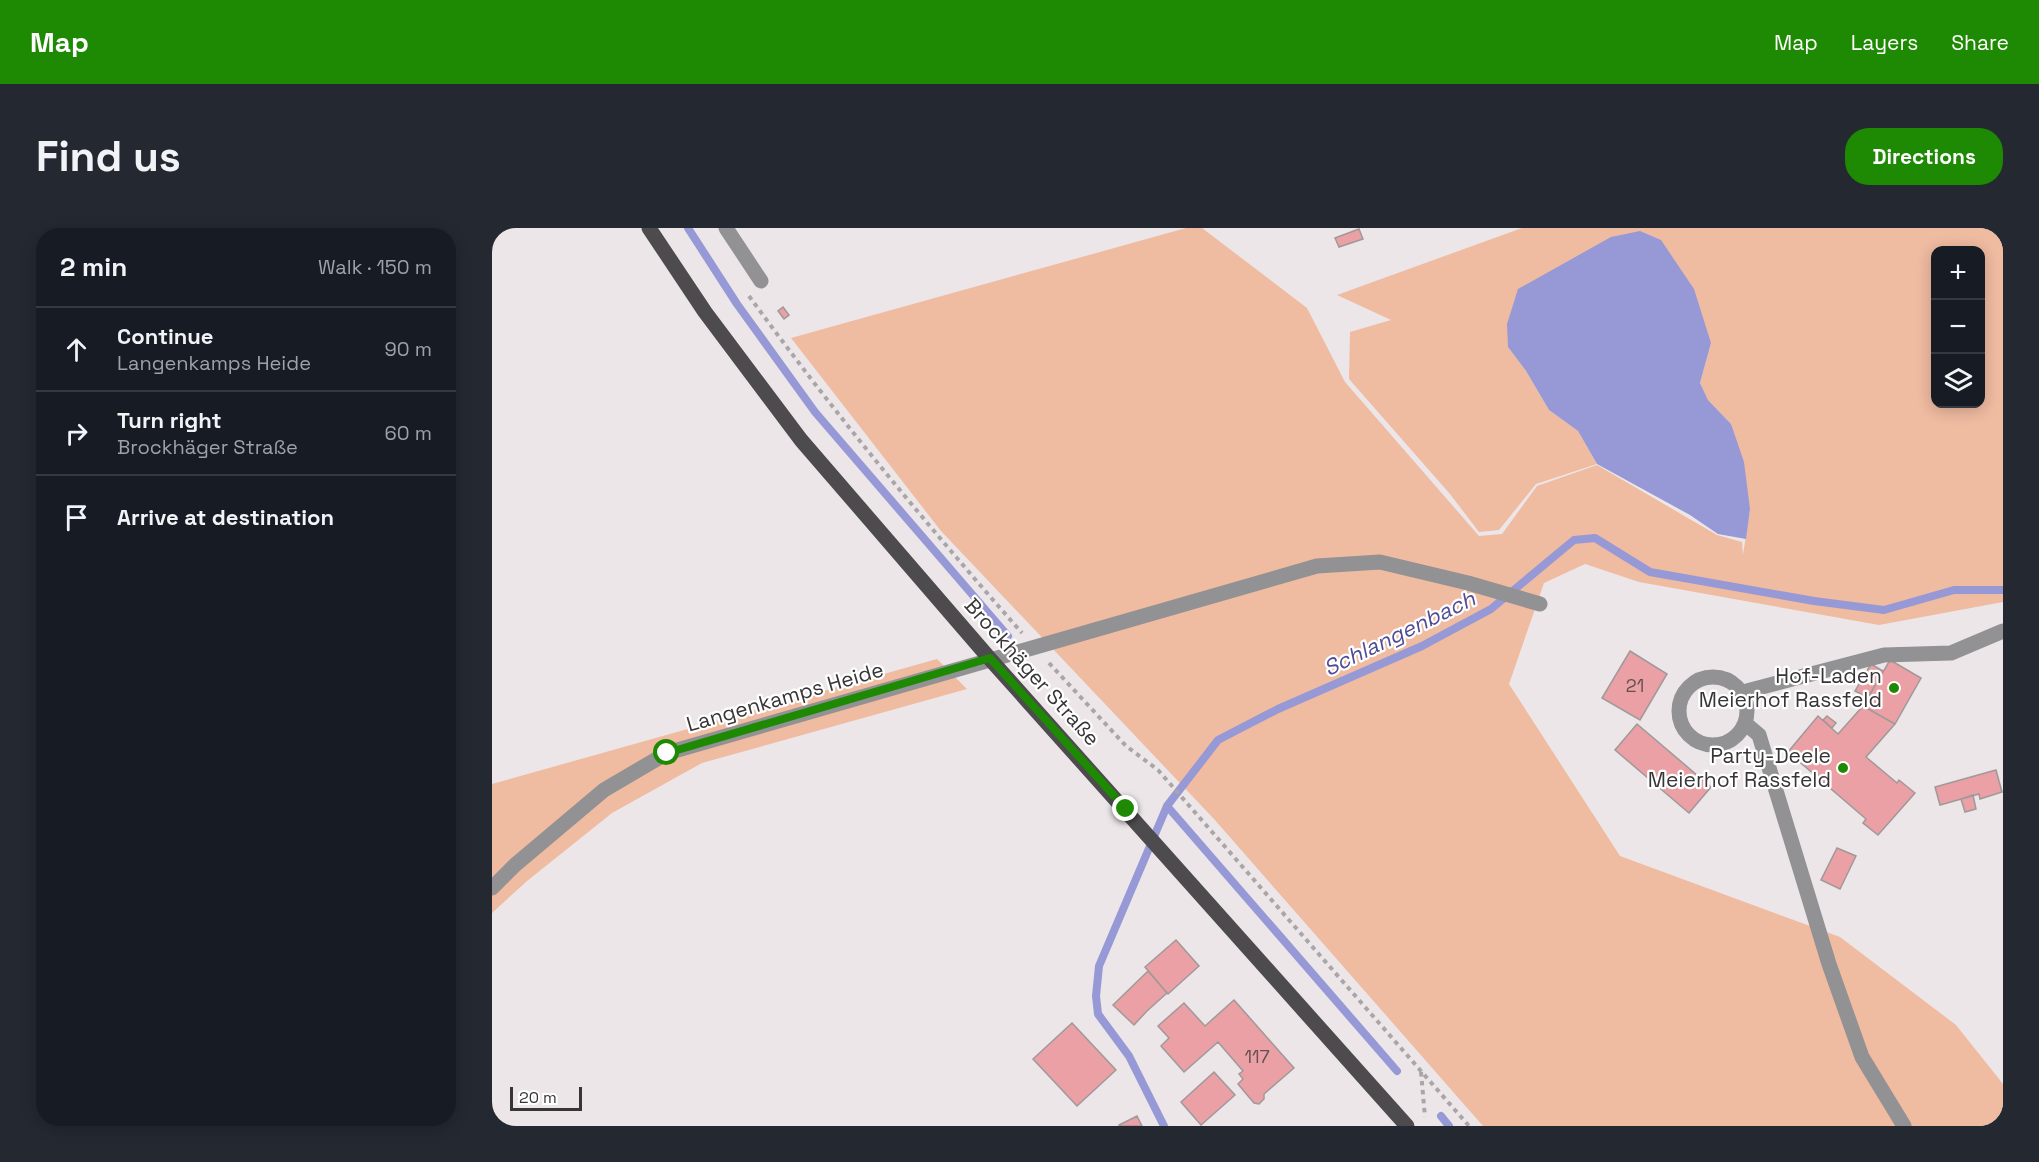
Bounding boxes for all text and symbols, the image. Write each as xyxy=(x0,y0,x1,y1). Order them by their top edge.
text: Map xyxy=(30,24,89,60)
text: Map xyxy=(1774,29,1818,56)
text: Layers xyxy=(1851,29,1918,56)
text: Share xyxy=(1951,29,2009,56)
button: Directions xyxy=(1845,128,2003,185)
text: Find us xyxy=(36,130,181,183)
map controls xyxy=(1931,246,1985,408)
button: + xyxy=(1931,246,1985,300)
text: 2 min xyxy=(60,250,127,284)
text: Walk · 150 m xyxy=(318,254,432,280)
button: − xyxy=(1931,300,1985,354)
text: Continue xyxy=(117,322,213,350)
icon: ahead xyxy=(60,333,93,366)
text: 90 m xyxy=(385,336,432,362)
text: Langenkamps Heide xyxy=(117,350,311,376)
button: layers xyxy=(1931,354,1985,408)
text: Turn right xyxy=(117,406,222,434)
icon: right xyxy=(60,417,93,450)
text: 60 m xyxy=(385,420,432,446)
text: Brockhäger Straße xyxy=(117,434,298,460)
icon: arrive xyxy=(60,501,93,534)
text: Arrive at destination xyxy=(117,503,334,531)
water label: Schlangenbach xyxy=(1319,584,1480,682)
street label: Brockhäger Straße xyxy=(959,592,1106,751)
street label: Langenkamps Heide xyxy=(683,655,886,738)
place label: Hof-Laden Meierhof Rassfeld xyxy=(1699,662,1882,713)
house number: 21 xyxy=(1626,674,1644,697)
marker: Hof-Laden Meierhof Rassfeld xyxy=(1887,681,1901,695)
route start xyxy=(653,739,679,765)
place label: Party-Deele Meierhof Rassfeld xyxy=(1648,742,1831,793)
marker: Party-Deele Meierhof Rassfeld xyxy=(1836,761,1850,775)
route end xyxy=(1112,795,1138,821)
house number: 117 xyxy=(1244,1045,1270,1068)
scale bar xyxy=(510,1084,582,1112)
text: 20 m xyxy=(519,1087,557,1108)

